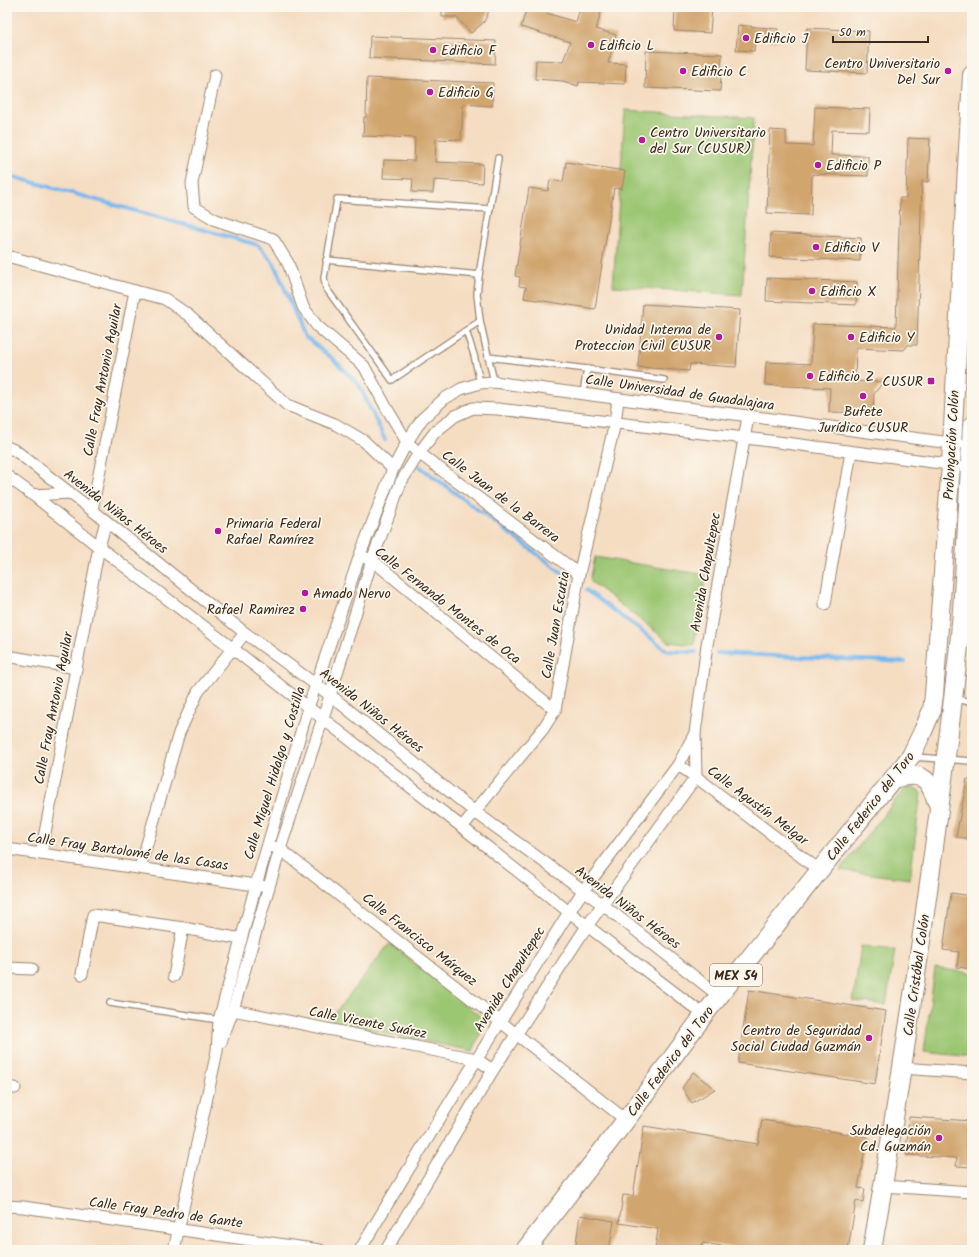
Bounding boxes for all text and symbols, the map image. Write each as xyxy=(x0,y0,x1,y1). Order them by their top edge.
scale bar xyxy=(833,18,928,44)
text: 50 m xyxy=(839,23,866,42)
place label: Edificio J xyxy=(754,28,808,50)
marker: Edificio J xyxy=(741,33,751,43)
place label: Edificio L xyxy=(599,35,654,57)
place label: Edificio F xyxy=(441,40,497,62)
marker: Edificio L xyxy=(586,40,596,50)
marker: Edificio F xyxy=(428,45,438,55)
place label: Centro Universitario Del Sur xyxy=(824,53,941,91)
place label: Edificio C xyxy=(691,61,747,83)
marker: Edificio C xyxy=(678,66,688,76)
marker: Centro Universitario Del Sur xyxy=(943,66,953,76)
place label: Edificio G xyxy=(438,82,494,104)
marker: Edificio G xyxy=(425,87,435,97)
place label: Centro Universitario del Sur (CUSUR) xyxy=(650,122,766,160)
marker: Centro Universitario del Sur (CUSUR) xyxy=(637,135,647,145)
place label: Edificio P xyxy=(826,155,881,177)
marker: Edificio P xyxy=(813,160,823,170)
place label: Edificio V xyxy=(824,237,880,259)
marker: Edificio V xyxy=(811,242,821,252)
place label: Edificio X xyxy=(820,281,876,303)
marker: Edificio X xyxy=(807,286,817,296)
street label: Calle Fray Antonio Aguilar xyxy=(77,301,129,458)
place label: Unidad Interna de Proteccion Civil CUSUR xyxy=(575,319,712,357)
place label: Edificio Y xyxy=(859,327,915,349)
marker: Unidad Interna de Proteccion Civil CUSUR xyxy=(714,332,724,342)
marker: Edificio Y xyxy=(846,332,856,342)
place label: Edificio Z xyxy=(818,366,874,388)
street label: Calle Universidad de Guadalajara xyxy=(584,369,776,417)
marker: Edificio Z xyxy=(805,371,815,381)
place label: CUSUR xyxy=(882,371,923,393)
marker: CUSUR xyxy=(926,376,936,386)
street label: Prolongación Colón xyxy=(938,390,966,501)
marker: Bufete Jurídico CUSUR xyxy=(858,391,868,401)
place label: Bufete Jurídico CUSUR xyxy=(818,401,908,439)
street label: Calle Juan de la Barrera xyxy=(437,445,564,549)
street label: Avenida Niños Héroes xyxy=(58,464,172,560)
street label: Avenida Chapultepec xyxy=(685,511,727,634)
place label: Primaria Federal Rafael Ramírez xyxy=(226,513,322,551)
marker: Primaria Federal Rafael Ramírez xyxy=(213,526,223,536)
street label: Calle Fernando Montes de Oca xyxy=(369,541,525,670)
street label: Calle Juan Escutia xyxy=(536,570,576,681)
place label: Amado Nervo xyxy=(313,583,391,605)
marker: Amado Nervo xyxy=(300,588,310,598)
place label: Rafael Ramirez xyxy=(207,599,295,621)
marker: Rafael Ramirez xyxy=(298,604,308,614)
street label: Calle Fray Antonio Aguilar xyxy=(28,629,80,786)
street label: Avenida Niños Héroes xyxy=(314,663,428,759)
street label: Calle Miguel Hidalgo y Costilla xyxy=(238,684,312,863)
street label: Calle Federico del Toro xyxy=(821,747,921,866)
street label: Calle Agustín Melgar xyxy=(702,760,814,852)
street label: Calle Fray Bartolomé de las Casas xyxy=(26,827,230,877)
street label: Avenida Niños Héroes xyxy=(570,861,685,955)
street label: Calle Francisco Márquez xyxy=(357,888,482,992)
street label: Calle Cristóbal Colón xyxy=(898,913,936,1037)
street label: Avenida Chapultepec xyxy=(468,922,551,1037)
road number: MEX 54 xyxy=(710,964,762,986)
street label: Calle Vicente Suárez xyxy=(307,1001,429,1045)
street label: Calle Federico del Toro xyxy=(622,1001,720,1122)
place label: Centro de Seguridad Social Ciudad Guzmán xyxy=(731,1020,862,1058)
marker: Centro de Seguridad Social Ciudad Guzmán xyxy=(864,1033,874,1043)
place label: Subdelegación Cd. Guzmán xyxy=(850,1120,931,1158)
marker: Subdelegación Cd. Guzmán xyxy=(934,1133,944,1143)
street label: Calle Fray Pedro de Gante xyxy=(88,1191,245,1235)

